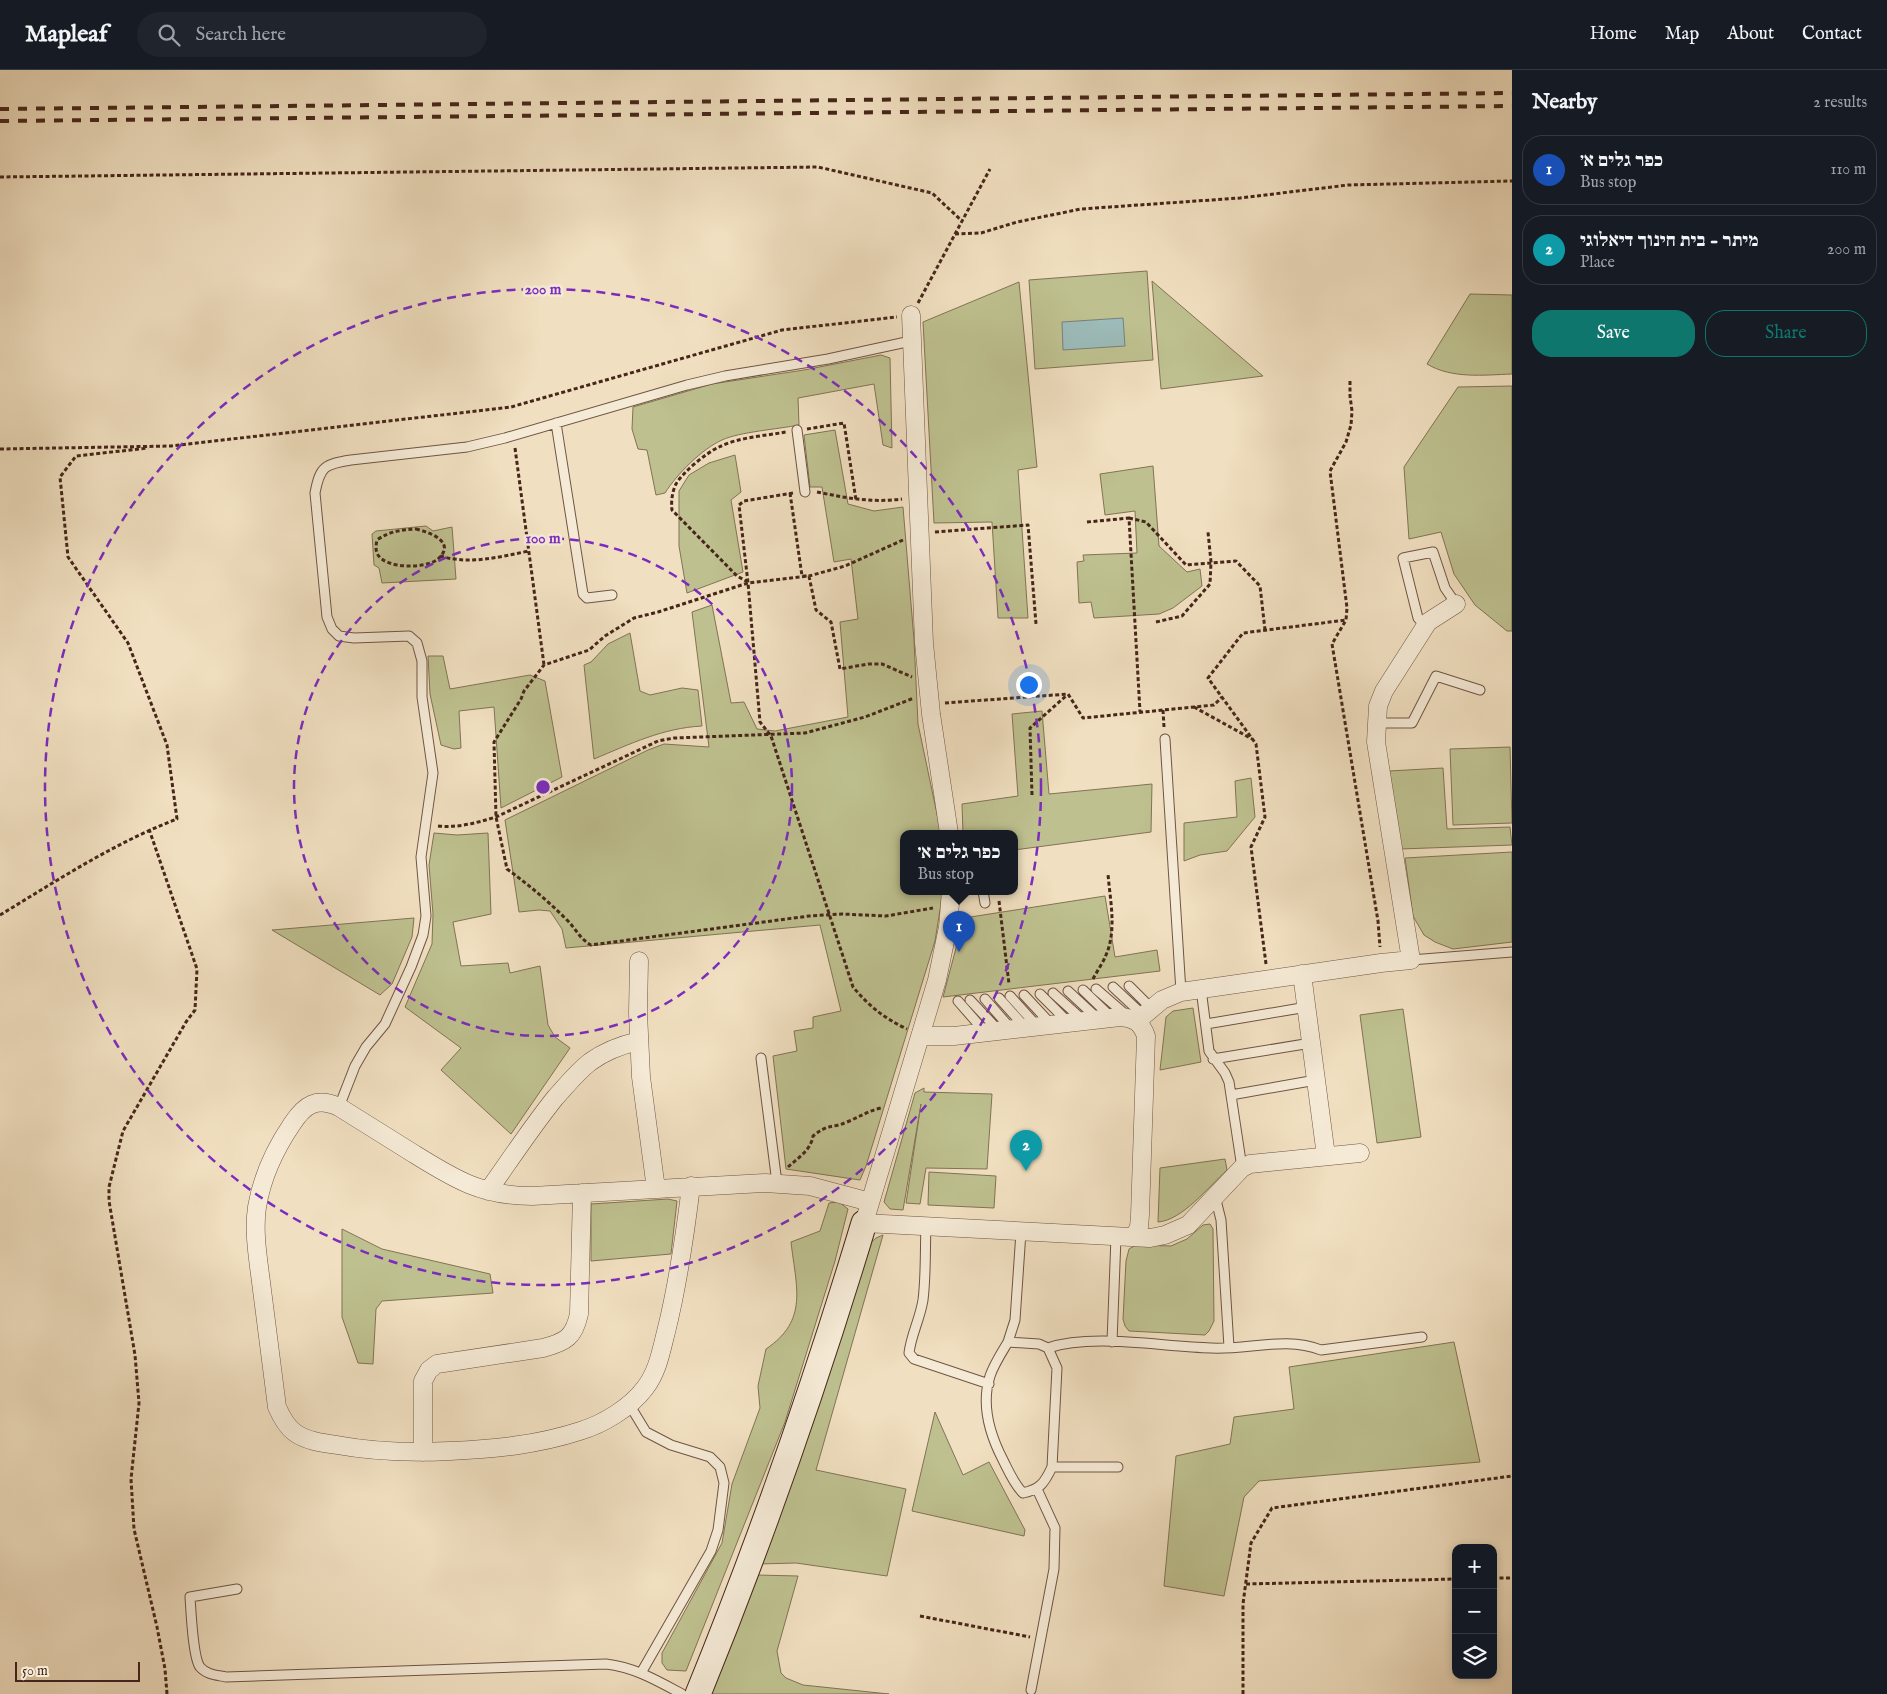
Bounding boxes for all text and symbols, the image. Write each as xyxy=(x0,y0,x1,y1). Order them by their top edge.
search box xyxy=(137,12,487,57)
text: Mapleaf xyxy=(25,19,107,50)
icon: search xyxy=(155,21,183,49)
text: Search here xyxy=(195,23,286,47)
text: Home xyxy=(1590,23,1637,46)
text: Map xyxy=(1665,23,1699,46)
text: About xyxy=(1727,23,1774,46)
text: Contact xyxy=(1802,23,1862,46)
text: Nearby xyxy=(1532,89,1597,116)
text: 2 results xyxy=(1813,93,1867,113)
text: כפר גלים א׳ xyxy=(1580,149,1663,173)
text: 1 xyxy=(1546,160,1552,180)
text: 110 m xyxy=(1830,160,1866,180)
text: Bus stop xyxy=(1580,173,1636,193)
text: מיתר - בית חינוך דיאלוגי xyxy=(1580,229,1758,253)
text: 2 xyxy=(1545,240,1553,260)
text: 200 m xyxy=(1827,240,1866,260)
text: Place xyxy=(1580,253,1615,273)
text: 200 m xyxy=(525,280,562,299)
button: Save xyxy=(1532,310,1695,357)
button: Share xyxy=(1705,310,1867,357)
text: 100 m xyxy=(525,529,561,548)
your location xyxy=(1016,672,1042,698)
centre of rings xyxy=(534,778,552,796)
popup xyxy=(900,830,1018,895)
text: כפר גלים א׳ xyxy=(917,841,1001,865)
text: Bus stop xyxy=(917,865,974,885)
pin: 1 xyxy=(943,911,975,952)
pin: 2 xyxy=(1010,1130,1042,1171)
map controls xyxy=(1452,1544,1497,1679)
button: + xyxy=(1452,1544,1497,1589)
button: − xyxy=(1452,1589,1497,1634)
button: layers xyxy=(1452,1634,1497,1679)
scale bar xyxy=(15,1659,140,1682)
text: 50 m xyxy=(22,1662,48,1680)

